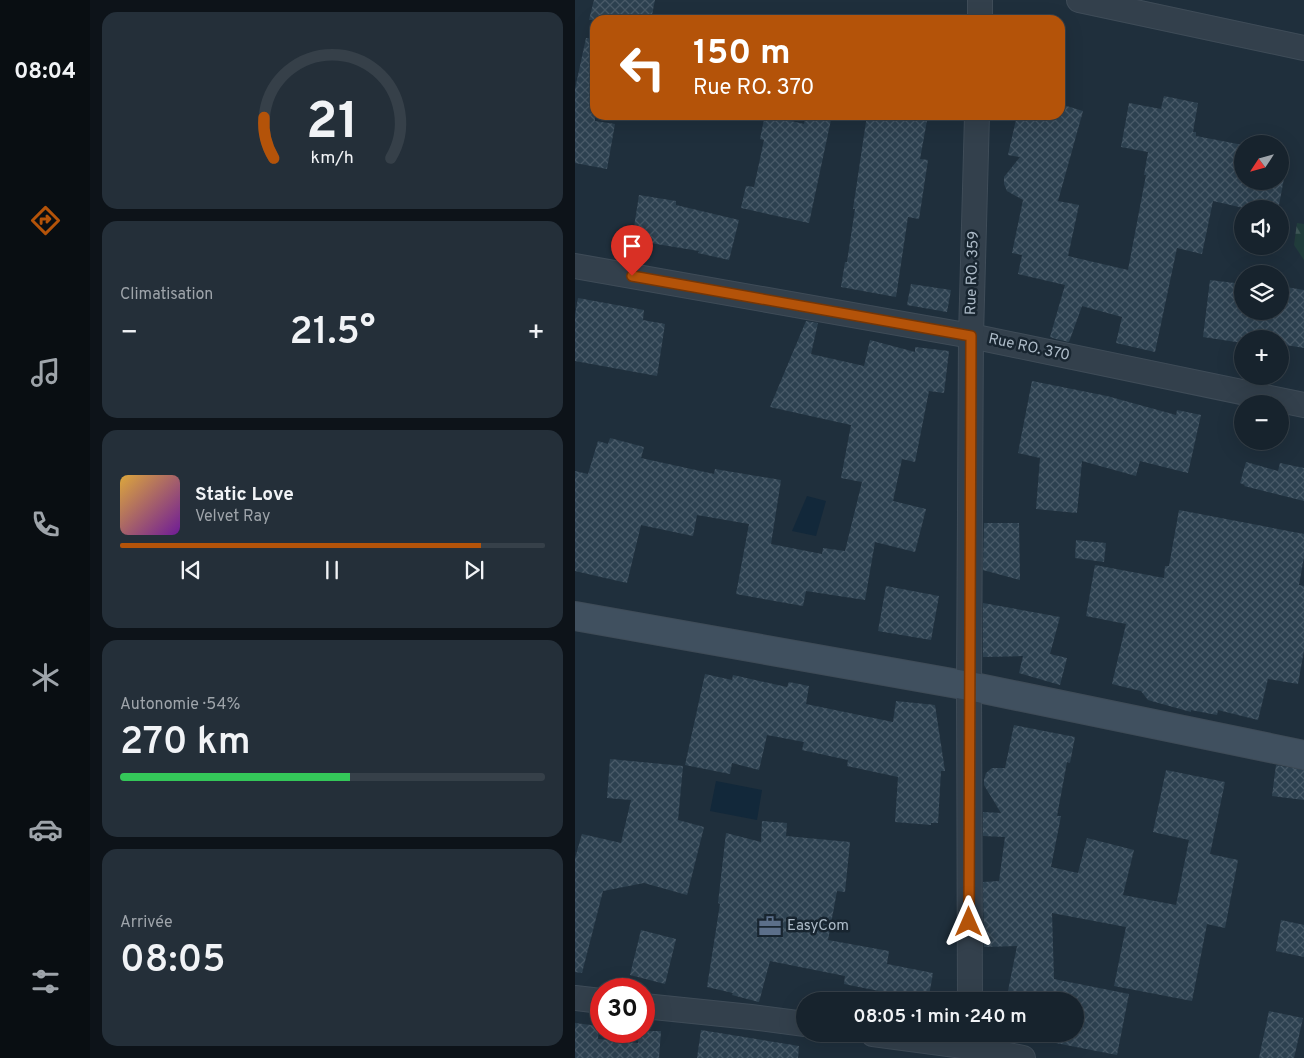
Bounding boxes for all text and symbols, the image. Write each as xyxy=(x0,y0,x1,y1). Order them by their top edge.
text: 150 m xyxy=(693,32,791,76)
icon: left xyxy=(610,35,675,100)
text: 08:04 xyxy=(14,59,76,86)
text: Rue RO. 370 xyxy=(693,75,814,102)
text: 21 xyxy=(306,91,359,157)
north arrow xyxy=(1234,135,1289,190)
map controls xyxy=(1234,135,1289,450)
text: km/h xyxy=(311,147,354,170)
button: sound xyxy=(1234,200,1289,255)
icon: directions xyxy=(28,203,63,238)
pin xyxy=(611,225,653,276)
street label: Rue RO. 359 xyxy=(962,231,984,315)
icon: arrive xyxy=(618,232,646,260)
button: layers xyxy=(1234,265,1289,320)
text: Climatisation xyxy=(120,285,213,305)
text: 21.5° xyxy=(289,309,376,358)
text: − xyxy=(120,316,138,352)
text: + xyxy=(527,316,545,352)
street label: Rue RO. 370 xyxy=(987,330,1071,366)
button: + xyxy=(1234,330,1289,385)
icon: music xyxy=(28,355,63,390)
button: − xyxy=(1234,395,1289,450)
text: Static Love xyxy=(195,483,294,507)
icon: phone xyxy=(28,507,63,542)
text: Velvet Ray xyxy=(195,507,270,527)
icon: previous xyxy=(177,556,205,584)
icon: pause xyxy=(318,556,346,584)
icon: next xyxy=(460,556,488,584)
icon: climate xyxy=(28,660,63,695)
text: Autonomie · 54% xyxy=(120,695,240,715)
text: 270 km xyxy=(120,719,251,768)
icon: car xyxy=(28,812,63,847)
position arrow xyxy=(942,895,994,947)
text: Arrivée xyxy=(120,913,173,933)
office icon: EasyCom xyxy=(757,913,783,939)
place label: EasyCom xyxy=(787,917,849,936)
text: 08:05 xyxy=(120,937,226,986)
icon: filters xyxy=(28,964,63,999)
speed limit sign: 30 xyxy=(590,978,655,1043)
text: 08:05 · 1 min · 240 m xyxy=(853,1005,1027,1029)

